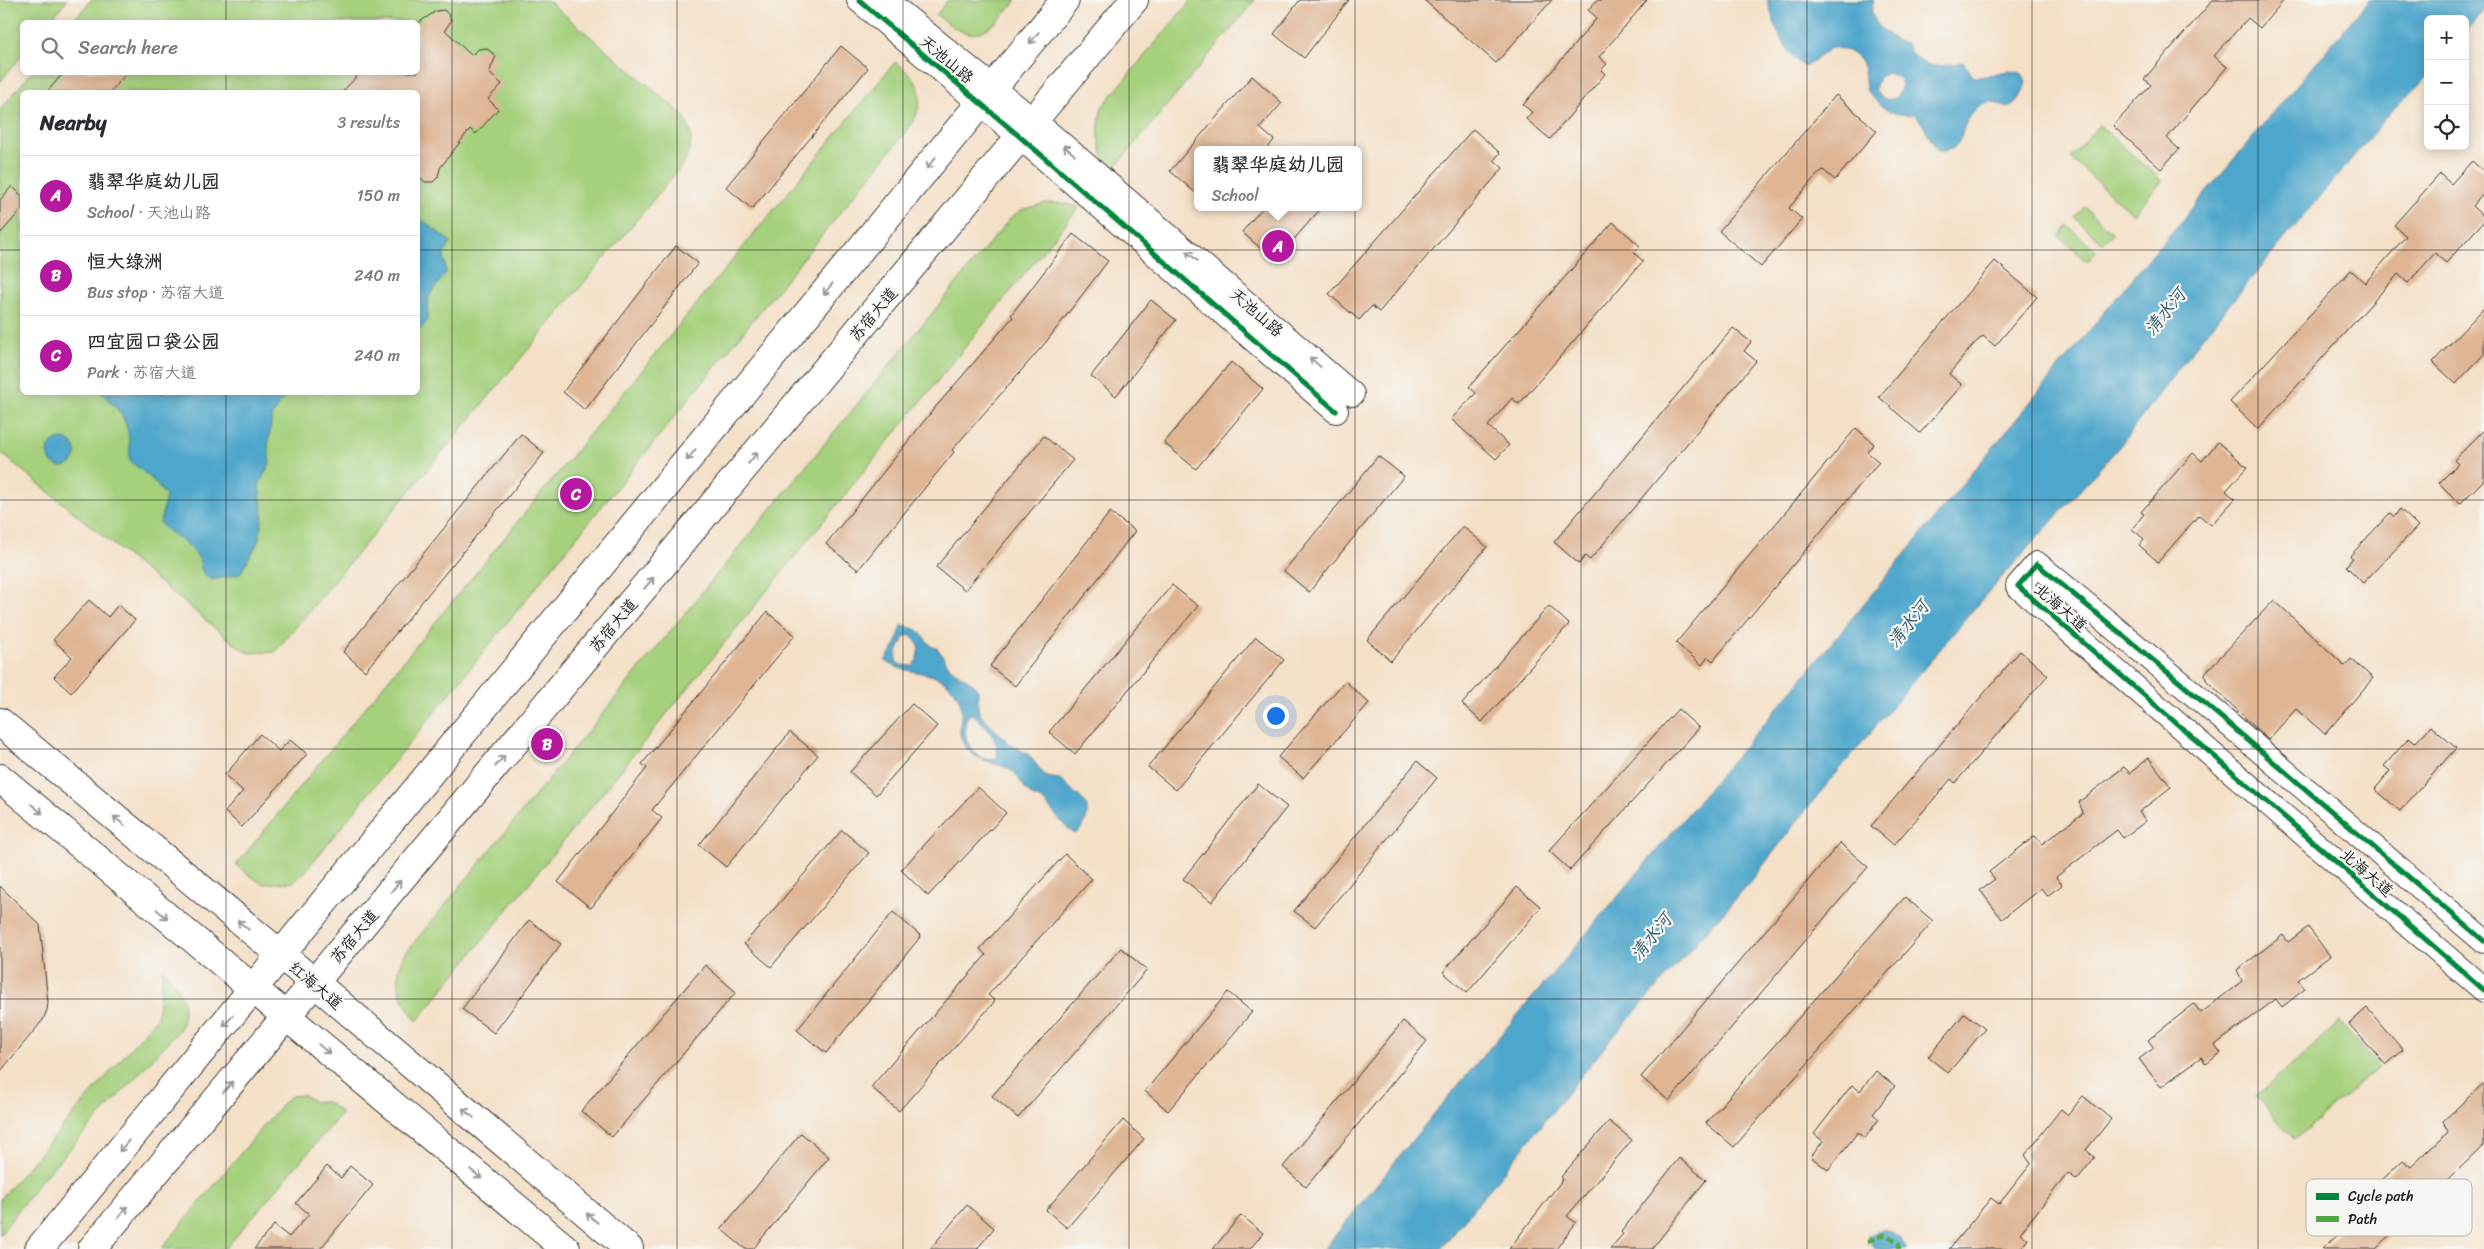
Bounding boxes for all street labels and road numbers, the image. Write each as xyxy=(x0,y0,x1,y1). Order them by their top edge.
street label: 天池山路 xyxy=(913,28,981,91)
street label: 苏宿大道 xyxy=(842,280,905,348)
street label: 天池山路 xyxy=(1223,280,1290,344)
street label: 北海大道 xyxy=(2027,575,2094,639)
street label: 苏宿大道 xyxy=(582,591,645,659)
street label: 北海大道 xyxy=(2333,840,2400,904)
street label: 苏宿大道 xyxy=(323,902,386,970)
street label: 红海大道 xyxy=(282,954,350,1017)

